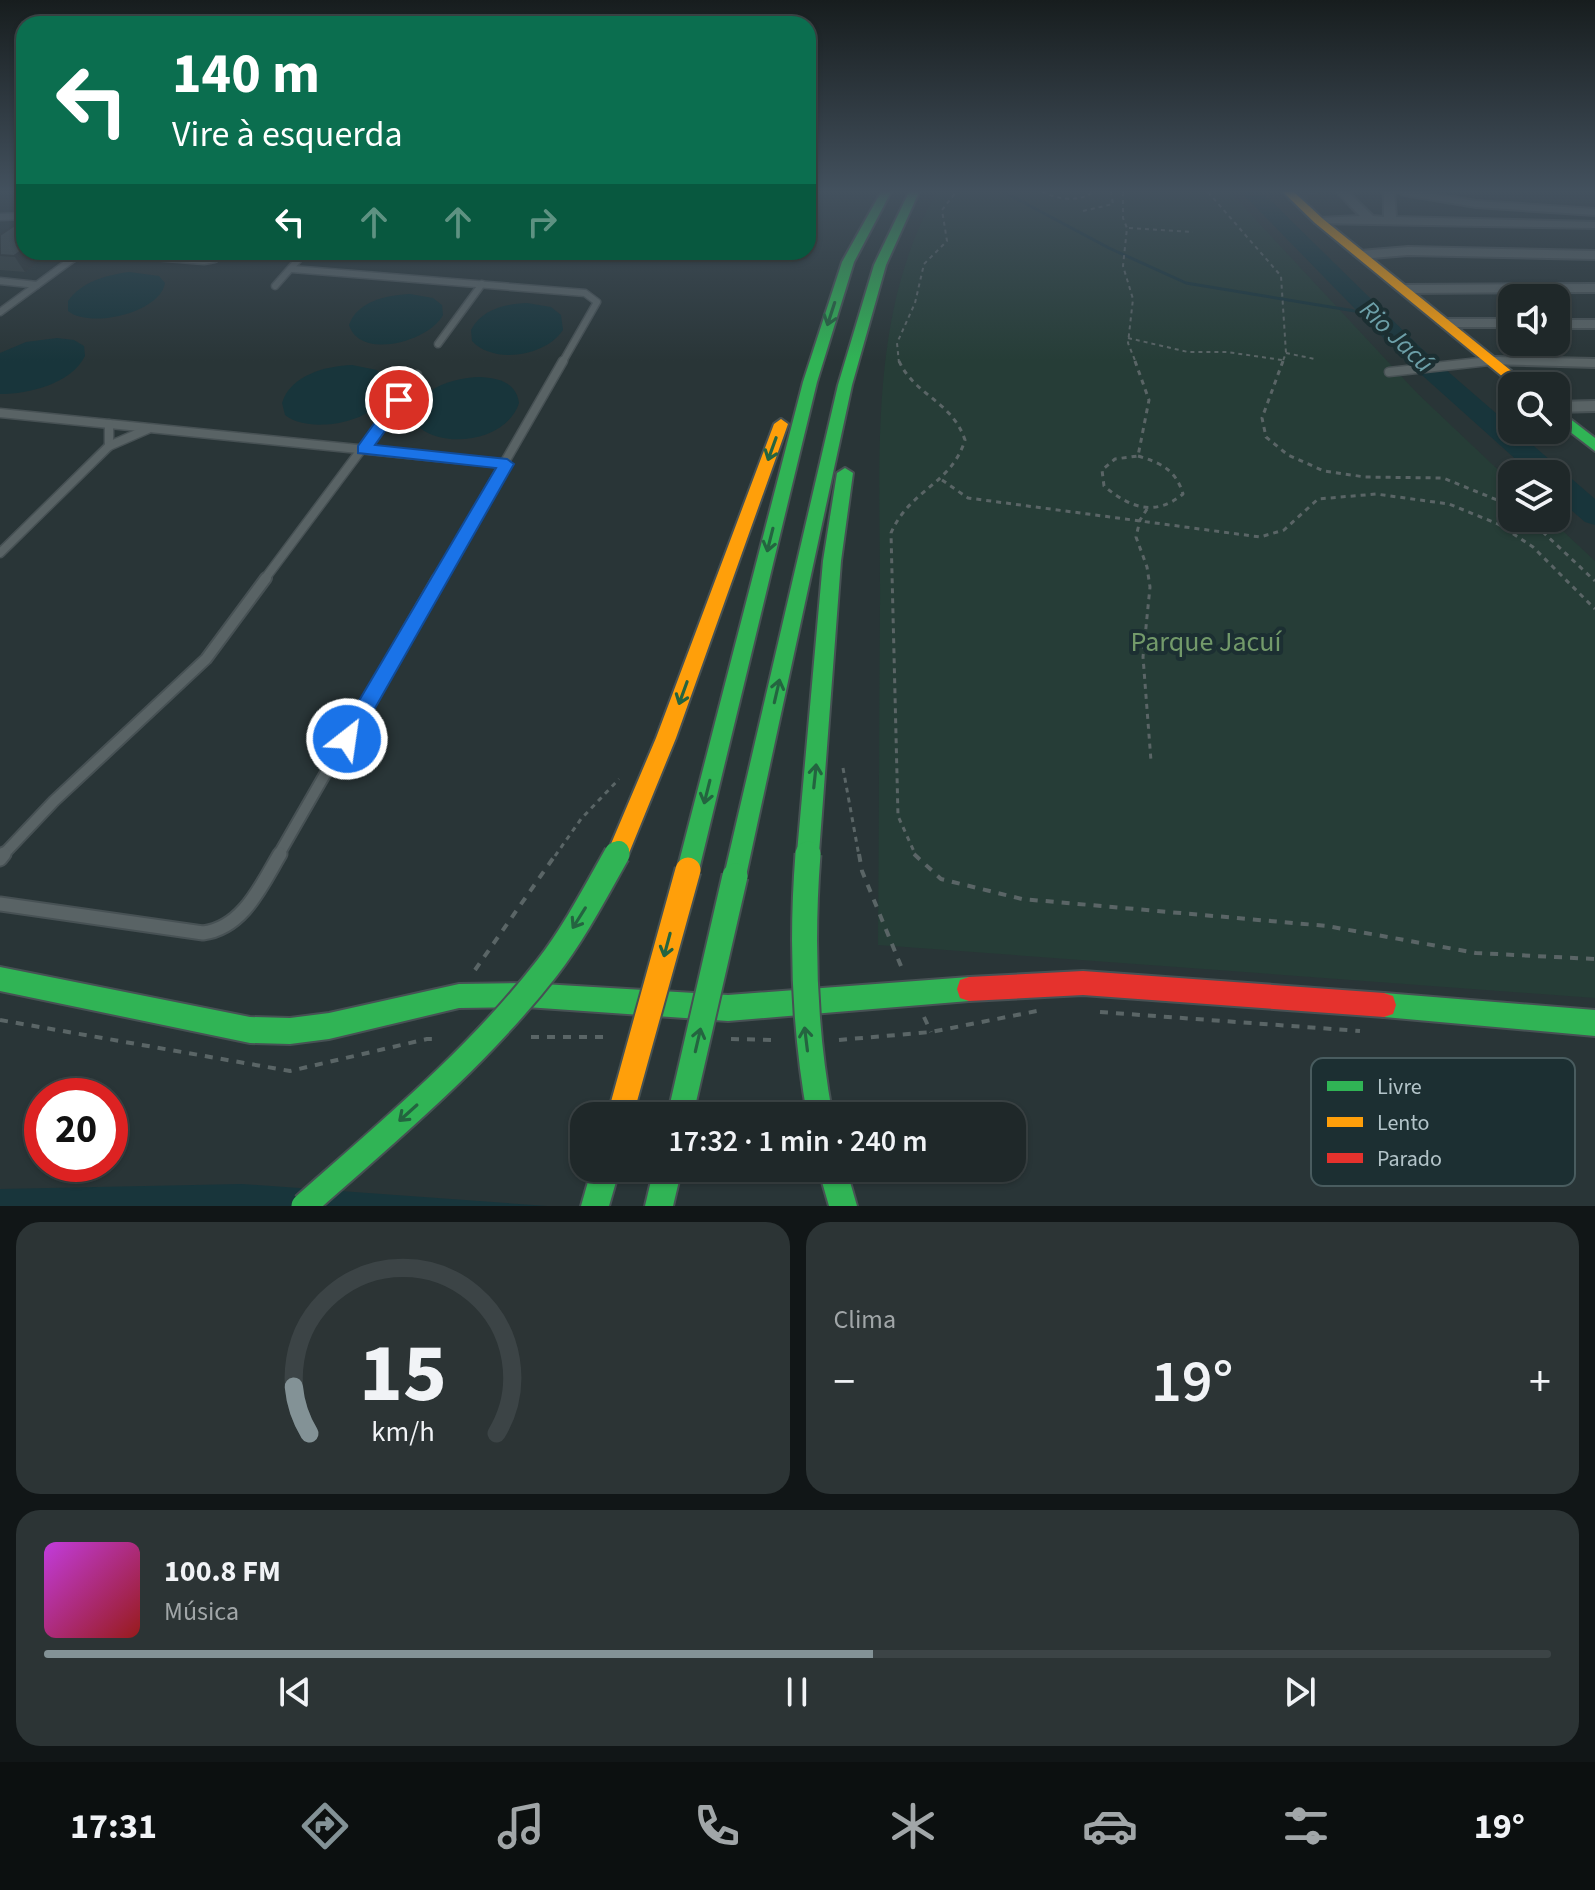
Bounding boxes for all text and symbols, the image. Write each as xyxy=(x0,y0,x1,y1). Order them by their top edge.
text: 140 m xyxy=(172,35,320,114)
icon: left xyxy=(40,48,144,152)
text: Vire à esquerda xyxy=(172,109,403,160)
icon: left xyxy=(268,200,312,244)
icon: ahead xyxy=(352,200,396,244)
icon: ahead xyxy=(436,200,480,244)
icon: right xyxy=(520,200,564,244)
map controls xyxy=(1498,284,1570,532)
button: sound xyxy=(1498,284,1570,356)
water label: Rio Jacú xyxy=(1351,292,1442,381)
one-way arrow xyxy=(823,301,838,326)
pin xyxy=(365,366,433,434)
button: search xyxy=(1498,372,1570,444)
icon: arrive xyxy=(377,378,421,422)
one-way arrow xyxy=(763,436,778,461)
button: layers xyxy=(1498,460,1570,532)
one-way arrow xyxy=(762,526,777,552)
park label: Parque Jacuí xyxy=(1131,622,1283,662)
one-way arrow xyxy=(770,679,785,704)
one-way arrow xyxy=(674,680,689,705)
position arrow xyxy=(305,697,389,781)
one-way arrow xyxy=(808,763,823,790)
one-way arrow xyxy=(699,778,714,804)
one-way arrow xyxy=(570,906,586,929)
one-way arrow xyxy=(659,931,674,957)
one-way arrow xyxy=(798,1026,813,1053)
one-way arrow xyxy=(691,1028,706,1053)
legend xyxy=(1311,1058,1575,1186)
text: Livre xyxy=(1377,1071,1422,1103)
speed limit sign: 20 xyxy=(24,1078,128,1182)
one-way arrow xyxy=(398,1103,418,1122)
text: Lento xyxy=(1377,1107,1429,1139)
text: 17:32 · 1 min · 240 m xyxy=(668,1120,928,1163)
text: Parado xyxy=(1377,1143,1442,1175)
text: Clima xyxy=(834,1301,896,1338)
text: 15 xyxy=(359,1315,447,1433)
text: 19° xyxy=(1151,1340,1233,1425)
text: − xyxy=(834,1351,855,1414)
text: + xyxy=(1529,1351,1551,1414)
text: km/h xyxy=(371,1412,434,1452)
text: 100.8 FM xyxy=(164,1550,281,1593)
text: Música xyxy=(164,1593,239,1630)
icon: previous xyxy=(273,1670,317,1714)
icon: pause xyxy=(775,1670,819,1714)
icon: next xyxy=(1278,1670,1322,1714)
icon: directions xyxy=(297,1798,353,1854)
icon: music xyxy=(493,1798,549,1854)
icon: phone xyxy=(689,1798,745,1854)
icon: climate xyxy=(885,1798,941,1854)
icon: car xyxy=(1082,1798,1138,1854)
icon: filters xyxy=(1278,1798,1334,1854)
text: 17:31 xyxy=(70,1801,157,1852)
text: 19° xyxy=(1474,1801,1525,1852)

